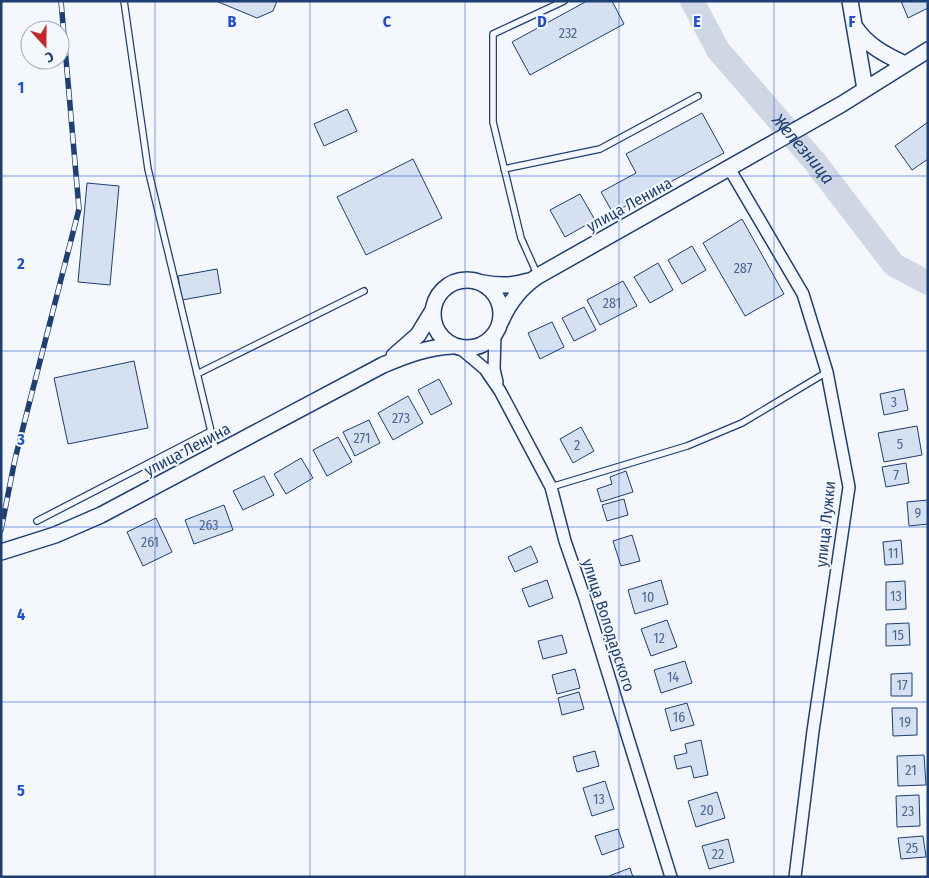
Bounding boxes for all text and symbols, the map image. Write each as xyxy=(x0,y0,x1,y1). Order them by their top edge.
text: B xyxy=(228,12,237,31)
text: C xyxy=(383,12,392,31)
text: D xyxy=(537,12,547,31)
text: E xyxy=(693,12,701,31)
text: F xyxy=(848,12,856,31)
north arrow xyxy=(20,20,70,70)
house number: 232 xyxy=(559,25,577,42)
text: С xyxy=(42,47,56,66)
text: 1 xyxy=(18,78,24,97)
water label: Железница xyxy=(767,109,839,188)
street label: улица Ленина xyxy=(583,173,675,236)
text: 2 xyxy=(16,254,25,273)
house number: 287 xyxy=(734,260,753,277)
house number: 281 xyxy=(603,295,621,312)
house number: 3 xyxy=(891,394,897,411)
house number: 273 xyxy=(392,410,410,427)
street label: улица Ленина xyxy=(141,419,234,480)
text: 3 xyxy=(16,430,25,449)
house number: 271 xyxy=(353,430,371,447)
house number: 5 xyxy=(897,436,903,453)
house number: 2 xyxy=(574,437,580,454)
house number: 7 xyxy=(893,467,899,484)
street label: улица Лужки xyxy=(812,480,839,568)
house number: 9 xyxy=(915,505,922,522)
house number: 263 xyxy=(199,517,219,534)
house number: 261 xyxy=(141,534,159,551)
house number: 11 xyxy=(888,545,898,562)
street label: улица Володарского xyxy=(578,556,639,694)
house number: 13 xyxy=(890,588,902,605)
house number: 10 xyxy=(642,589,654,606)
text: 4 xyxy=(17,605,25,624)
house number: 15 xyxy=(892,627,904,644)
house number: 12 xyxy=(653,630,665,647)
house number: 14 xyxy=(667,669,679,686)
house number: 17 xyxy=(896,677,908,694)
house number: 16 xyxy=(673,709,685,726)
house number: 19 xyxy=(899,714,911,731)
house number: 21 xyxy=(905,762,917,779)
text: 5 xyxy=(17,781,25,800)
house number: 13 xyxy=(593,791,605,808)
house number: 20 xyxy=(700,802,714,819)
house number: 23 xyxy=(902,803,914,820)
house number: 25 xyxy=(906,840,918,857)
house number: 22 xyxy=(712,846,724,863)

